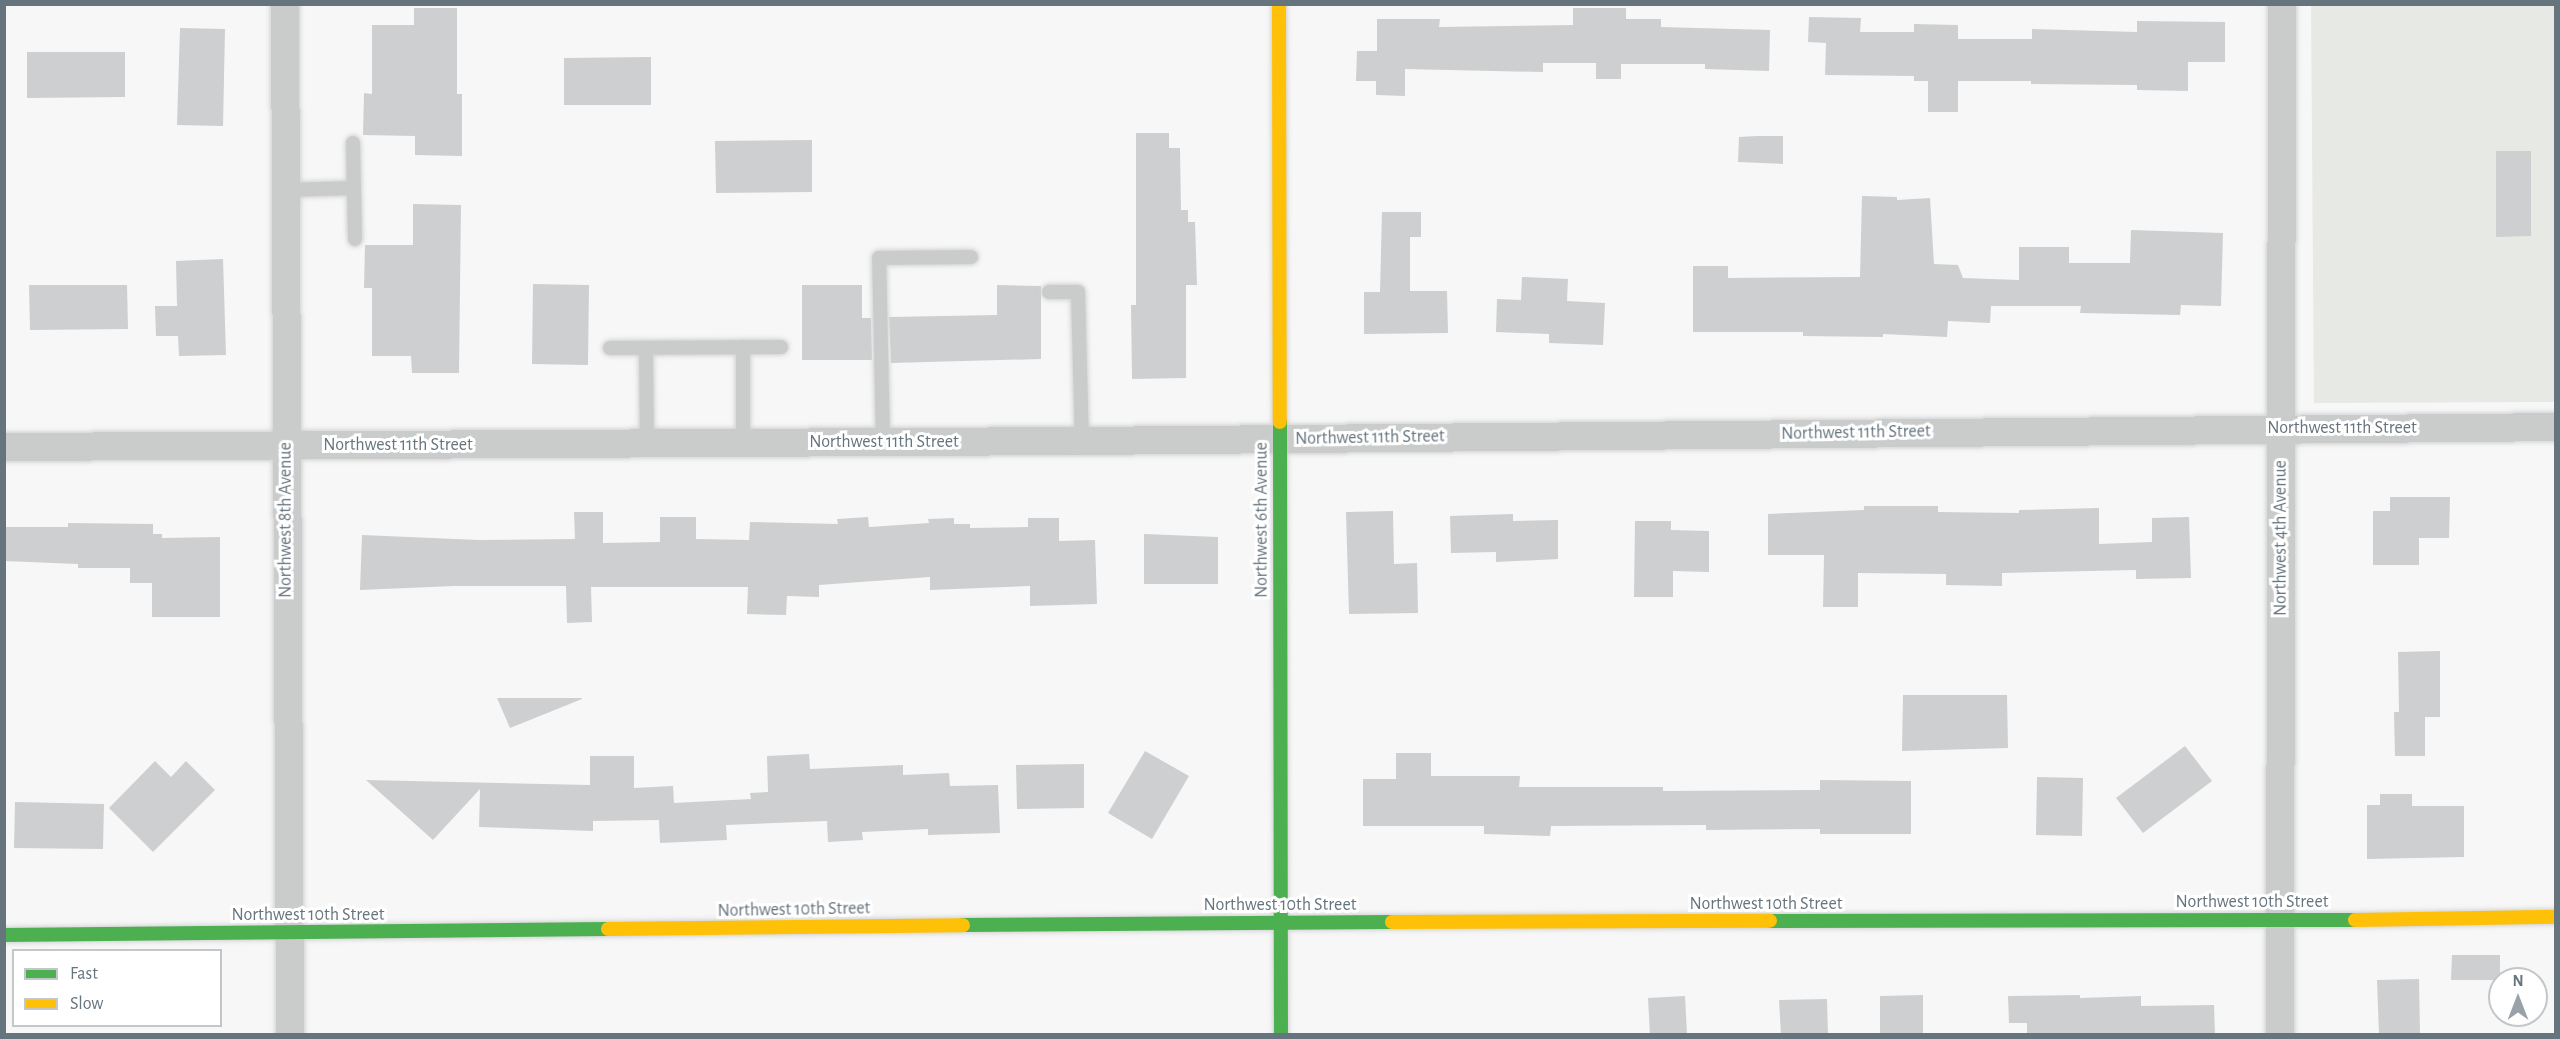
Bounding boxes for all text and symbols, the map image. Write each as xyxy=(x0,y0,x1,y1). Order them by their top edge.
street label: Northwest 11th Street xyxy=(2267,417,2417,439)
street label: Northwest 11th Street xyxy=(1781,421,1931,445)
street label: Northwest 11th Street xyxy=(1295,426,1445,450)
street label: Northwest 11th Street xyxy=(809,431,959,453)
street label: Northwest 11th Street xyxy=(323,434,473,456)
street label: Northwest 8th Avenue xyxy=(275,442,297,598)
street label: Northwest 6th Avenue xyxy=(1251,442,1273,598)
street label: Northwest 4th Avenue xyxy=(2270,460,2292,616)
street label: Northwest 10th Street xyxy=(2176,891,2328,913)
street label: Northwest 10th Street xyxy=(1690,893,1842,915)
street label: Northwest 10th Street xyxy=(1204,894,1356,916)
street label: Northwest 10th Street xyxy=(717,898,871,922)
street label: Northwest 10th Street xyxy=(232,904,384,926)
legend xyxy=(12,949,222,1027)
text: Fast xyxy=(70,965,98,983)
north arrow xyxy=(2488,967,2548,1027)
text: N xyxy=(2512,973,2524,989)
text: Slow xyxy=(70,995,103,1013)

